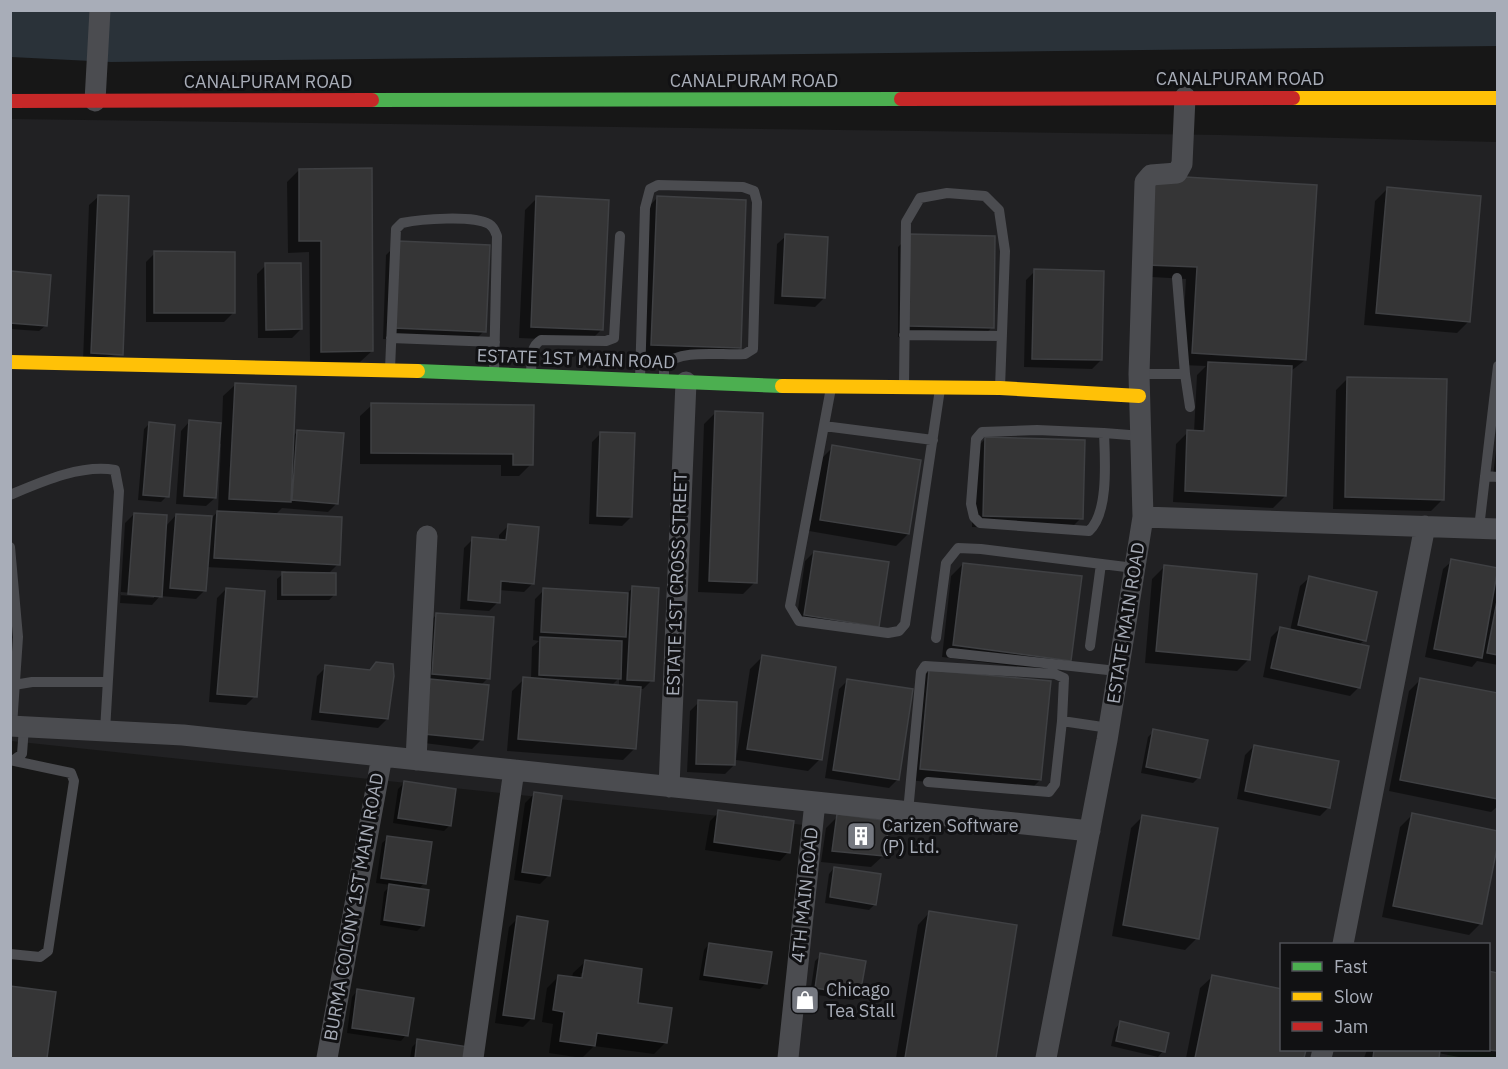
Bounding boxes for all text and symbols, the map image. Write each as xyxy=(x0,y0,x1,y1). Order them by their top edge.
street label: CANALPURAM ROAD xyxy=(1156,67,1324,90)
street label: CANALPURAM ROAD xyxy=(670,69,838,92)
street label: CANALPURAM ROAD xyxy=(184,70,352,93)
street label: ESTATE 1ST MAIN ROAD xyxy=(476,344,676,373)
street label: ESTATE 1ST CROSS STREET xyxy=(661,471,692,697)
street label: ESTATE MAIN ROAD xyxy=(1101,541,1150,705)
street label: BURMA COLONY 1ST MAIN ROAD xyxy=(319,771,388,1043)
place label: Carizen Software (P) Ltd. xyxy=(882,814,1019,858)
building icon: Carizen Software (P) Ltd. xyxy=(845,820,877,852)
street label: 4TH MAIN ROAD xyxy=(786,826,823,964)
legend xyxy=(1280,943,1490,1051)
text: Fast xyxy=(1334,955,1368,978)
place label: Chicago Tea Stall xyxy=(826,978,895,1022)
shop icon: Chicago Tea Stall xyxy=(789,984,821,1016)
text: Slow xyxy=(1334,985,1373,1008)
text: Jam xyxy=(1334,1015,1369,1038)

